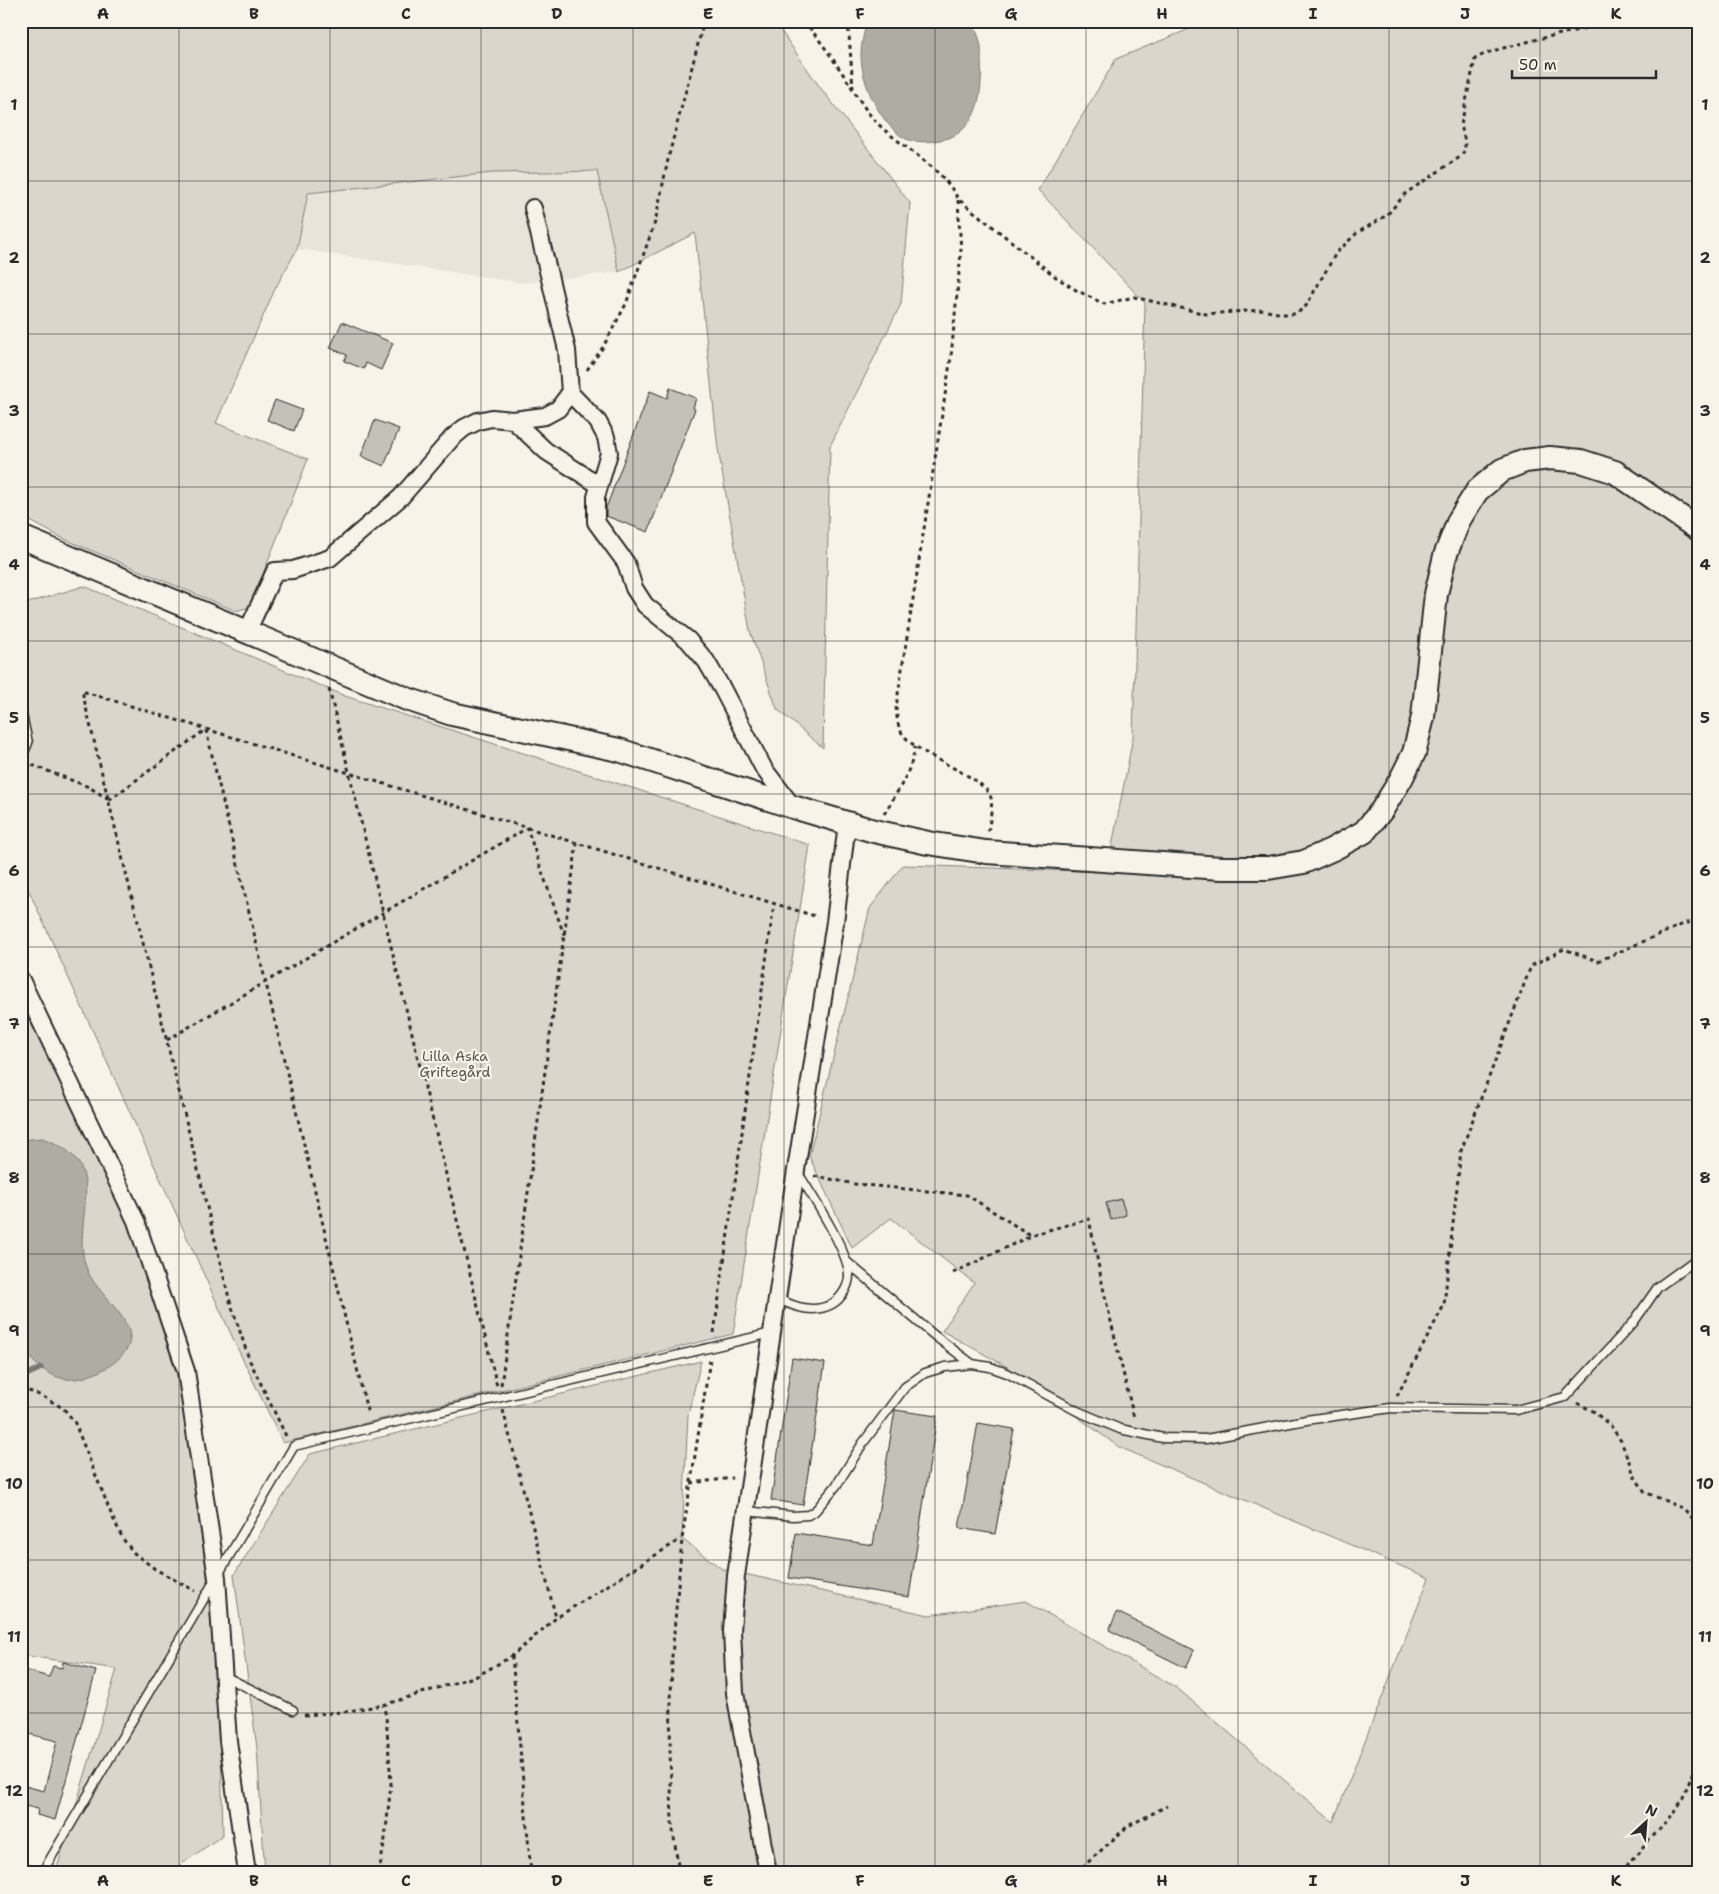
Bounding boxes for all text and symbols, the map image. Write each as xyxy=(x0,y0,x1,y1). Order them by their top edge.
text: A xyxy=(97,3,109,24)
text: B xyxy=(249,3,259,24)
text: C xyxy=(401,3,411,24)
text: D xyxy=(551,3,563,24)
text: E xyxy=(703,3,713,24)
text: F xyxy=(855,3,865,24)
text: G xyxy=(1005,3,1018,24)
text: H xyxy=(1156,3,1168,24)
text: I xyxy=(1309,3,1318,24)
text: J xyxy=(1460,3,1470,24)
text: K xyxy=(1611,3,1622,24)
scale bar xyxy=(1512,48,1655,80)
text: 50 m xyxy=(1519,55,1557,75)
text: 1 xyxy=(10,94,18,115)
text: 1 xyxy=(1701,94,1709,115)
text: 2 xyxy=(8,247,20,268)
text: 2 xyxy=(1699,247,1711,268)
text: 3 xyxy=(8,400,20,421)
text: 3 xyxy=(1699,400,1711,421)
text: 4 xyxy=(8,554,20,575)
text: 4 xyxy=(1699,554,1711,575)
text: 5 xyxy=(9,707,19,728)
text: 5 xyxy=(1700,707,1710,728)
text: 6 xyxy=(8,860,20,881)
text: 6 xyxy=(1699,860,1711,881)
text: 7 xyxy=(8,1013,20,1034)
text: 7 xyxy=(1699,1013,1711,1034)
park label: Lilla Aska Griftegård xyxy=(420,1047,491,1081)
text: 8 xyxy=(8,1167,20,1188)
text: 8 xyxy=(1699,1167,1711,1188)
text: 9 xyxy=(8,1320,20,1341)
text: 9 xyxy=(1699,1320,1711,1341)
text: 10 xyxy=(5,1473,23,1494)
text: 10 xyxy=(1696,1473,1714,1494)
text: 11 xyxy=(7,1626,21,1647)
text: 11 xyxy=(1698,1626,1712,1647)
text: 12 xyxy=(5,1780,23,1801)
text: 12 xyxy=(1696,1780,1714,1801)
north arrow xyxy=(1622,1796,1672,1846)
text: N xyxy=(1643,1800,1661,1821)
text: A xyxy=(97,1870,109,1891)
text: B xyxy=(249,1870,259,1891)
text: C xyxy=(401,1870,411,1891)
text: D xyxy=(551,1870,563,1891)
text: E xyxy=(703,1870,713,1891)
text: F xyxy=(855,1870,865,1891)
text: G xyxy=(1005,1870,1018,1891)
text: H xyxy=(1156,1870,1168,1891)
text: I xyxy=(1309,1870,1318,1891)
text: J xyxy=(1460,1870,1470,1891)
text: K xyxy=(1611,1870,1622,1891)

